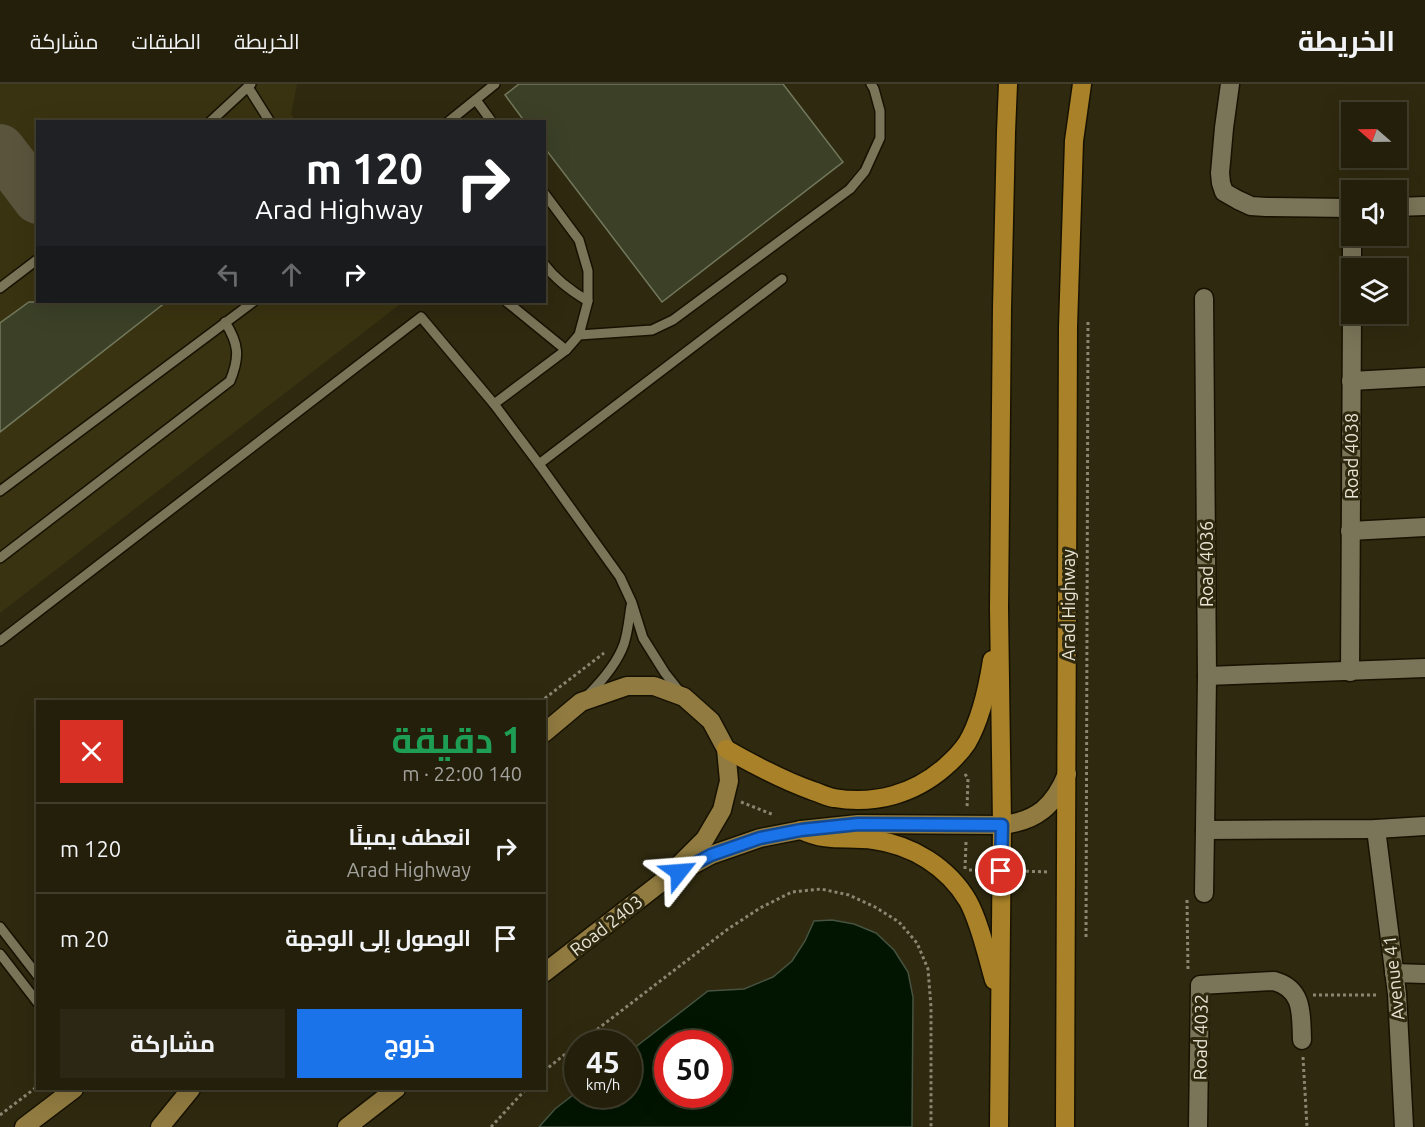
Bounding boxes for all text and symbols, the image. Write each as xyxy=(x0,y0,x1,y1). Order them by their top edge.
text: الخريطة xyxy=(1298,25,1395,56)
text: مشاركة xyxy=(30,29,99,53)
text: الطبقات xyxy=(132,29,201,53)
text: الخريطة xyxy=(234,29,300,53)
north arrow xyxy=(1341,102,1407,168)
map controls xyxy=(1341,102,1407,324)
icon: right xyxy=(444,144,522,222)
text: 120 m xyxy=(306,145,423,192)
button: sound xyxy=(1341,180,1407,246)
text: Arad Highway xyxy=(255,194,423,224)
icon: left xyxy=(212,258,245,291)
icon: ahead xyxy=(275,258,308,291)
icon: right xyxy=(338,258,371,291)
button: layers xyxy=(1341,258,1407,324)
street label: Road 4038 xyxy=(1341,413,1361,499)
street label: Road 4036 xyxy=(1196,521,1216,607)
street label: Arad Highway xyxy=(1058,549,1078,661)
text: 1 دقيقة xyxy=(391,719,522,760)
button: close xyxy=(60,720,123,783)
text: 140 m · 22:00 xyxy=(402,762,522,785)
text: انعطف يمينًا xyxy=(349,824,471,849)
icon: right xyxy=(489,832,522,865)
text: 120 m xyxy=(60,836,121,861)
position arrow xyxy=(647,840,711,904)
pin xyxy=(975,845,1026,896)
icon: arrive xyxy=(984,854,1017,887)
text: Arad Highway xyxy=(347,858,471,881)
street label: Road 2403 xyxy=(566,891,646,959)
icon: arrive xyxy=(489,922,522,955)
text: الوصول إلى الوجهة xyxy=(285,925,471,950)
text: 20 m xyxy=(60,926,109,951)
street label: Avenue 41 xyxy=(1379,935,1407,1021)
street label: Road 4032 xyxy=(1189,994,1211,1080)
button: مشاركة xyxy=(60,1009,285,1078)
button: خروج xyxy=(297,1009,522,1078)
speed limit sign: 50 xyxy=(654,1030,732,1108)
text: 45 xyxy=(586,1045,620,1079)
text: km/h xyxy=(586,1076,620,1093)

